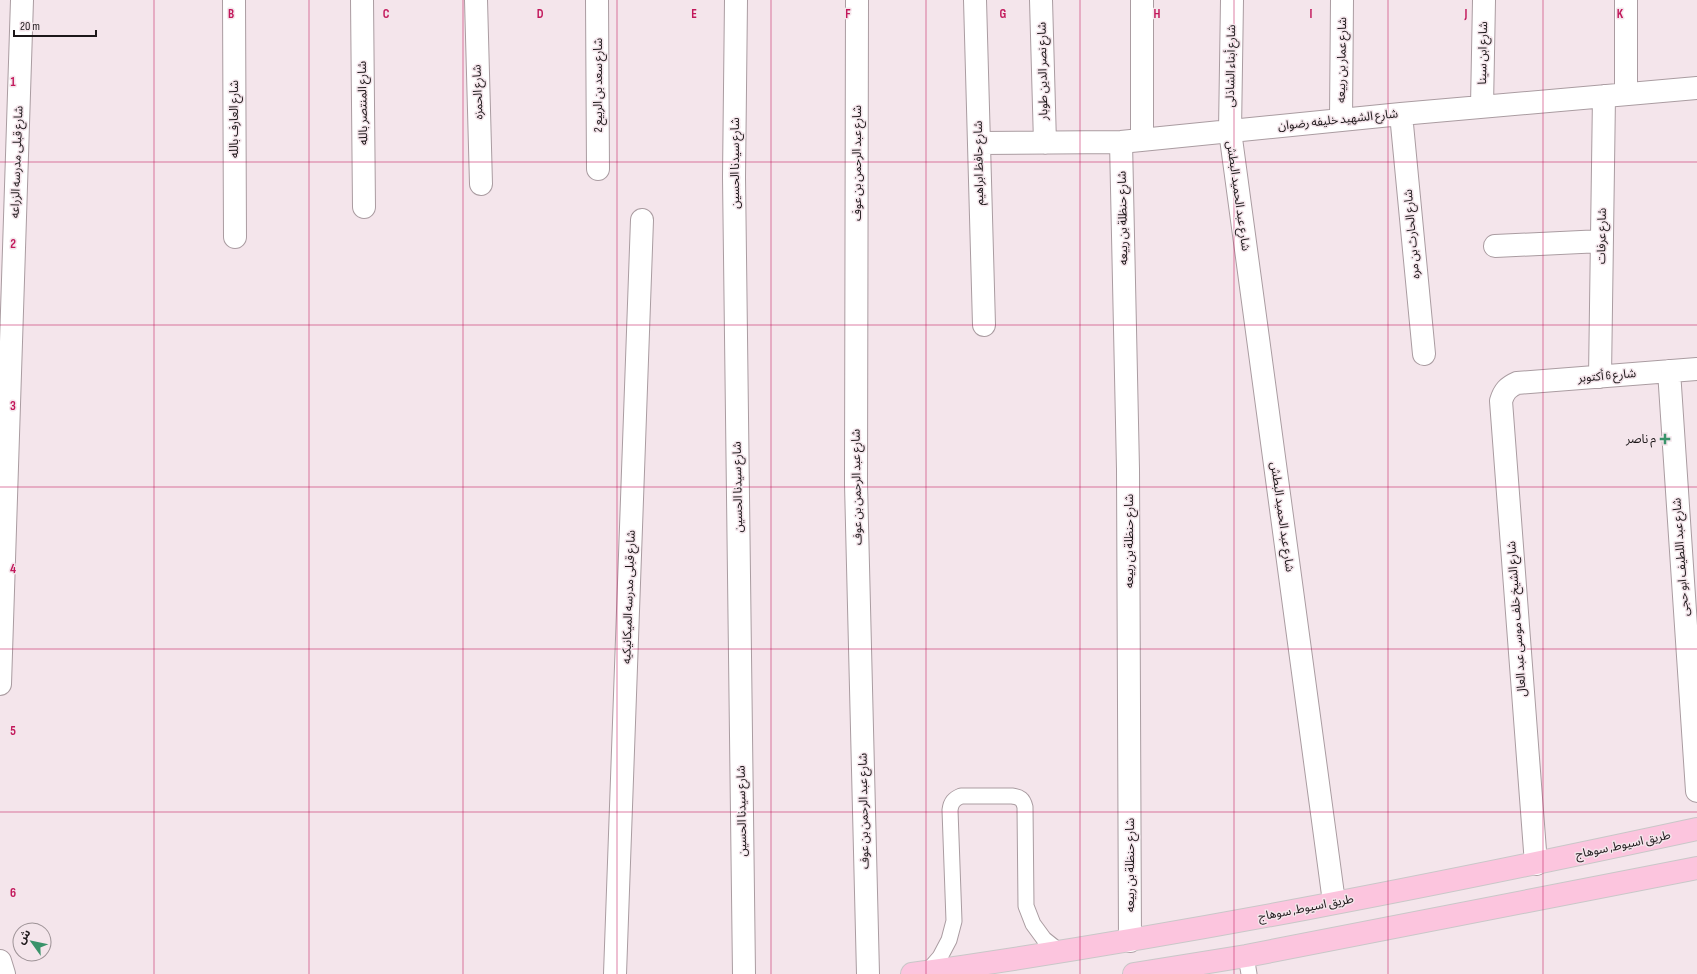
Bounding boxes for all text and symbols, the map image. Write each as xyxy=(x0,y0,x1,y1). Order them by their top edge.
text: B xyxy=(228,6,234,22)
text: C xyxy=(383,6,390,22)
text: D xyxy=(537,6,544,22)
text: E xyxy=(691,6,697,22)
text: F xyxy=(845,6,851,22)
text: G xyxy=(1000,6,1007,22)
text: H xyxy=(1154,6,1161,22)
text: I xyxy=(1310,6,1313,22)
text: J xyxy=(1464,6,1468,22)
text: K xyxy=(1617,6,1624,22)
scale bar xyxy=(14,12,96,38)
street label: شارع عمار بن ربيعه xyxy=(1334,17,1351,103)
text: 20 m xyxy=(20,19,40,34)
street label: شارع ابن سينا xyxy=(1475,21,1492,85)
street label: شارع نصر الدين طوبار xyxy=(1035,22,1052,121)
street label: شارع أبناء الشاذلى xyxy=(1222,24,1240,108)
street label: شارع سعد بن الربيع 2 xyxy=(591,38,607,132)
street label: شارع المنتصر بالله xyxy=(355,61,372,145)
street label: شارع الحمزه xyxy=(470,64,487,120)
text: 1 xyxy=(10,74,16,90)
street label: شارع العارف بالله xyxy=(227,80,243,158)
street label: شارع قبلى مدرسه الزراعه xyxy=(8,105,27,219)
street label: شارع عبد الرحمن بن عوف xyxy=(850,105,866,221)
street label: شارع الشهيد خليفه رضوان xyxy=(1277,106,1399,135)
street label: شارع سيدنا الحسين xyxy=(728,117,744,209)
street label: شارع حافظ ابراهيم xyxy=(971,121,988,205)
street label: شارع عبد الحميد البطش xyxy=(1222,140,1253,252)
street label: شارع حنظلة بن ربيعه xyxy=(1115,171,1132,265)
street label: شارع الحارث بن مره xyxy=(1401,188,1424,279)
street label: شارع عرفات xyxy=(1594,208,1611,264)
text: 2 xyxy=(10,236,16,252)
street label: شارع 6 أكتوبر xyxy=(1576,365,1637,387)
text: 3 xyxy=(10,398,16,414)
street label: شارع عبد الرحمن بن عوف xyxy=(848,429,867,545)
place label: م ناصر xyxy=(1625,432,1656,448)
marker: م ناصر xyxy=(1659,433,1671,445)
street label: شارع سيدنا الحسين xyxy=(730,441,747,533)
street label: شارع عبد الحميد البطش xyxy=(1266,461,1297,573)
street label: شارع حنظلة بن ربيعه xyxy=(1122,494,1138,588)
street label: شارع عبد اللطيف ابو حجى xyxy=(1669,497,1694,617)
street label: شارع قبلى مدرسه الميكانيكيه xyxy=(619,530,640,664)
street label: شارع الشيخ خلف موسى عبد العال xyxy=(1504,541,1531,697)
text: 4 xyxy=(10,561,16,577)
text: 5 xyxy=(10,723,16,739)
street label: شارع عبد الرحمن بن عوف xyxy=(855,753,874,869)
street label: شارع سيدنا الحسين xyxy=(734,765,751,857)
street label: شارع حنظلة بن ربيعه xyxy=(1123,818,1139,912)
street label: طريق اسيوط, سوهاج xyxy=(1574,828,1672,863)
text: 6 xyxy=(10,885,16,901)
street label: طريق اسيوط, سوهاج xyxy=(1257,891,1355,926)
north arrow xyxy=(12,922,52,962)
text: ش xyxy=(14,927,34,947)

